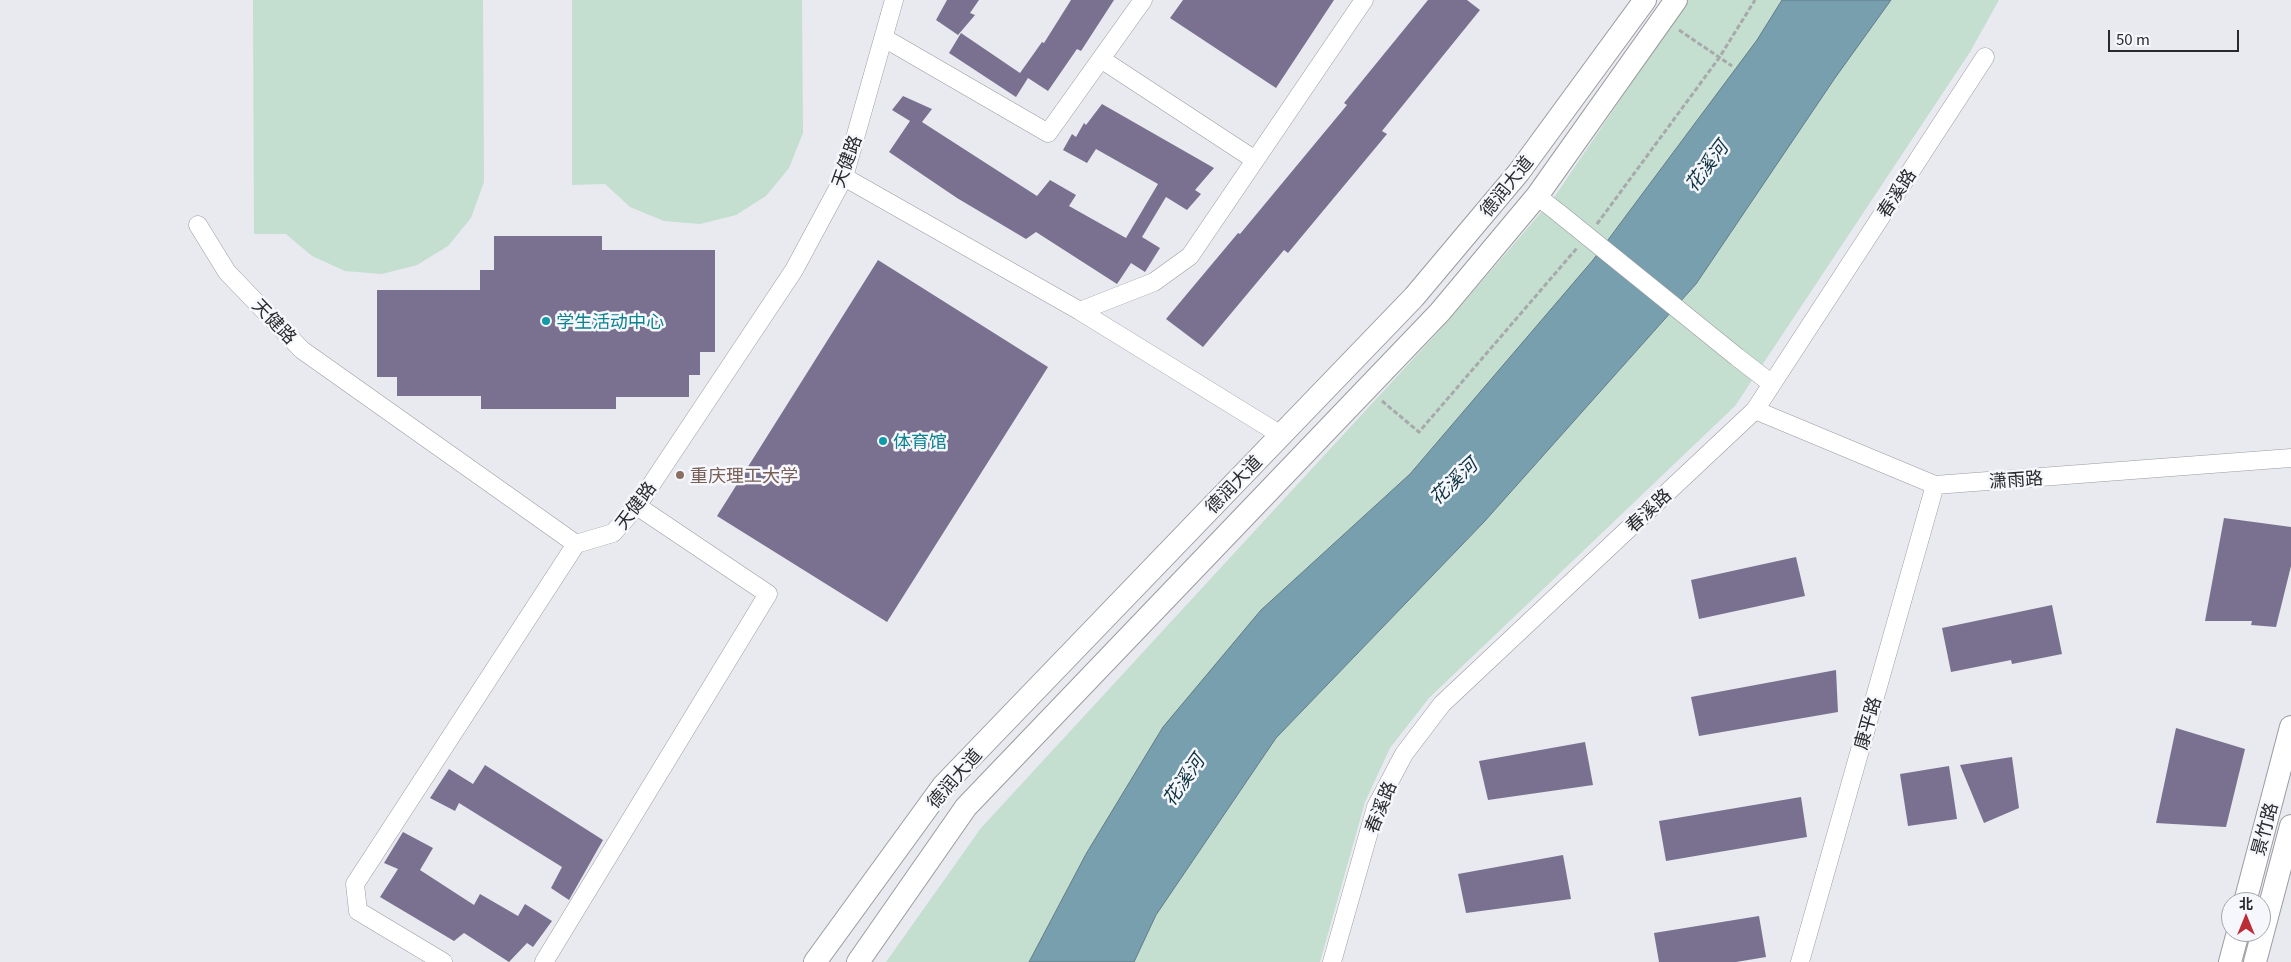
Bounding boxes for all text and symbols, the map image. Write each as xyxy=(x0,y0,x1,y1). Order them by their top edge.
scale bar xyxy=(2111,20,2242,52)
text: 50 m xyxy=(2116,28,2150,49)
street label: 天健路 xyxy=(827,132,865,190)
water label: 花溪河 xyxy=(1680,136,1732,196)
street label: 德润大道 xyxy=(1475,151,1537,221)
street label: 春溪路 xyxy=(1872,164,1920,222)
street label: 天健路 xyxy=(248,294,302,348)
place label: 学生活动中心 xyxy=(556,310,664,332)
marker: 学生活动中心 xyxy=(540,315,552,327)
place label: 体育馆 xyxy=(893,430,947,452)
marker: 体育馆 xyxy=(877,435,889,447)
street label: 德润大道 xyxy=(1200,451,1266,517)
water label: 花溪河 xyxy=(1424,453,1482,509)
place label: 重庆理工大学 xyxy=(690,464,798,486)
street label: 潇雨路 xyxy=(1988,466,2044,492)
marker: 重庆理工大学 xyxy=(674,469,686,481)
street label: 天健路 xyxy=(610,477,660,533)
street label: 春溪路 xyxy=(1621,484,1675,536)
street label: 康平路 xyxy=(1849,694,1885,752)
street label: 德润大道 xyxy=(922,744,986,812)
water label: 花溪河 xyxy=(1157,750,1209,810)
street label: 春溪路 xyxy=(1360,778,1400,836)
street label: 景竹路 xyxy=(2247,800,2281,858)
north arrow xyxy=(2221,892,2271,942)
text: 北 xyxy=(2239,893,2253,913)

